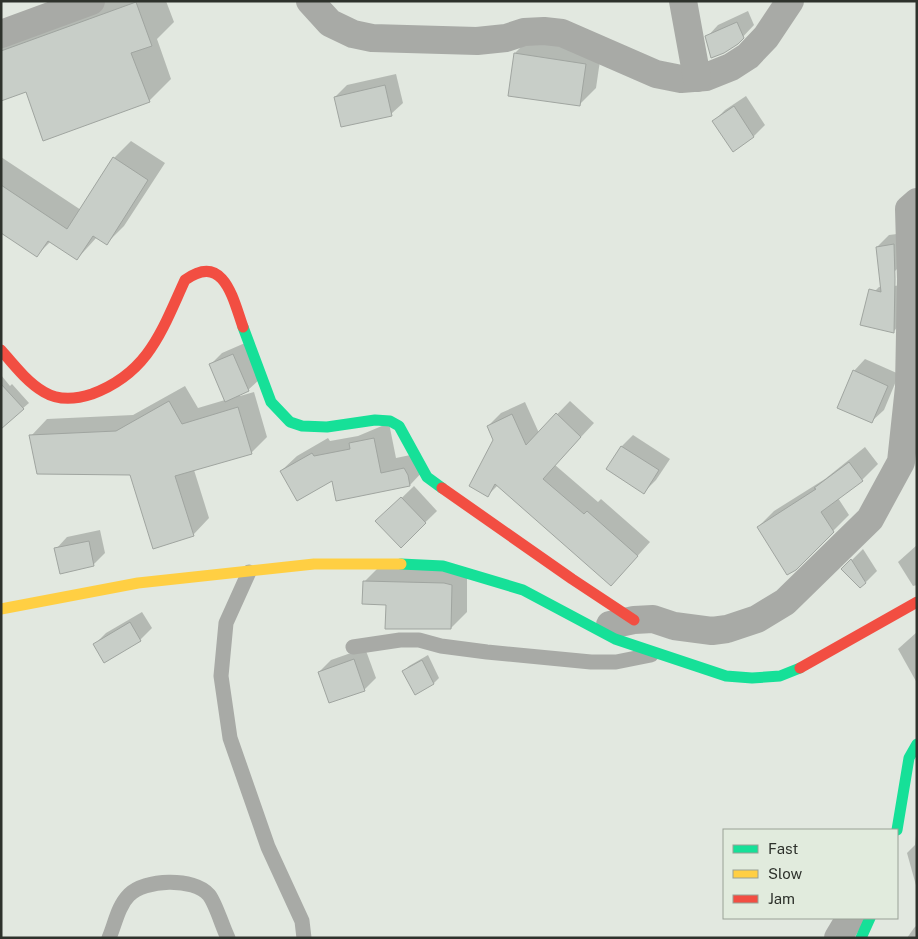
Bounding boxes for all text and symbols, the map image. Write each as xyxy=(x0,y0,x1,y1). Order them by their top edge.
legend xyxy=(723,829,898,919)
text: Fast xyxy=(768,840,798,857)
text: Slow xyxy=(768,865,803,882)
text: Jam xyxy=(768,890,795,907)

